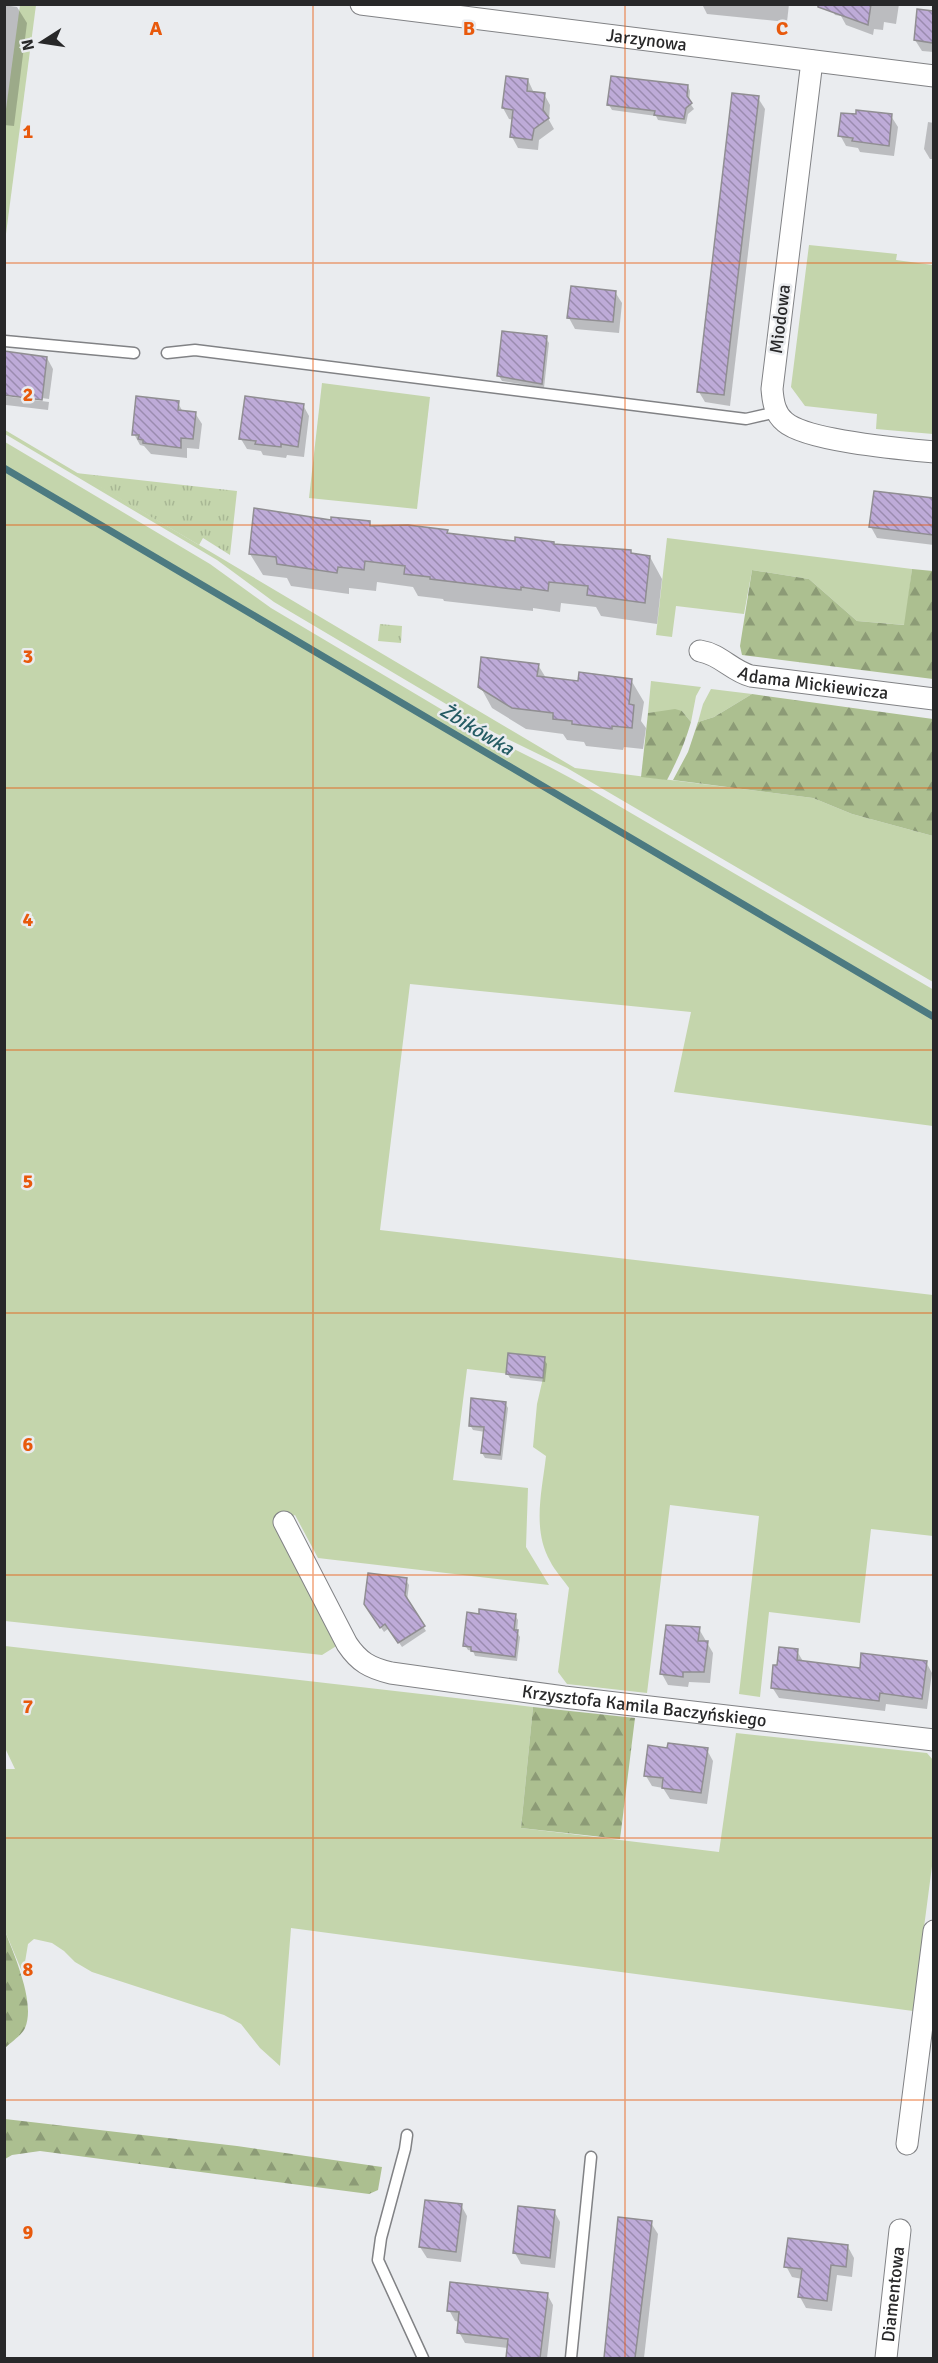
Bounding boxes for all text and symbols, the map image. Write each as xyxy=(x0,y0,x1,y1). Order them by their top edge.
north arrow xyxy=(12,12,72,72)
text: A xyxy=(150,16,163,41)
text: B xyxy=(463,16,475,41)
text: C xyxy=(776,16,788,41)
street label: Jarzynowa xyxy=(605,24,688,56)
text: N xyxy=(17,37,39,52)
text: 1 xyxy=(23,119,34,144)
street label: Miodowa xyxy=(765,283,795,355)
text: 2 xyxy=(23,382,33,407)
text: 3 xyxy=(23,644,33,669)
street label: Adama Mickiewicza xyxy=(735,661,890,704)
water label: Żbikówka xyxy=(435,698,519,762)
text: 4 xyxy=(23,907,34,932)
text: 5 xyxy=(23,1169,33,1194)
text: 6 xyxy=(23,1432,34,1457)
street label: Krzysztofa Kamila Baczyńskiego xyxy=(520,1680,768,1731)
text: 7 xyxy=(23,1694,34,1719)
text: 8 xyxy=(23,1957,34,1982)
text: 9 xyxy=(23,2220,34,2245)
street label: Diamentowa xyxy=(877,2245,909,2343)

